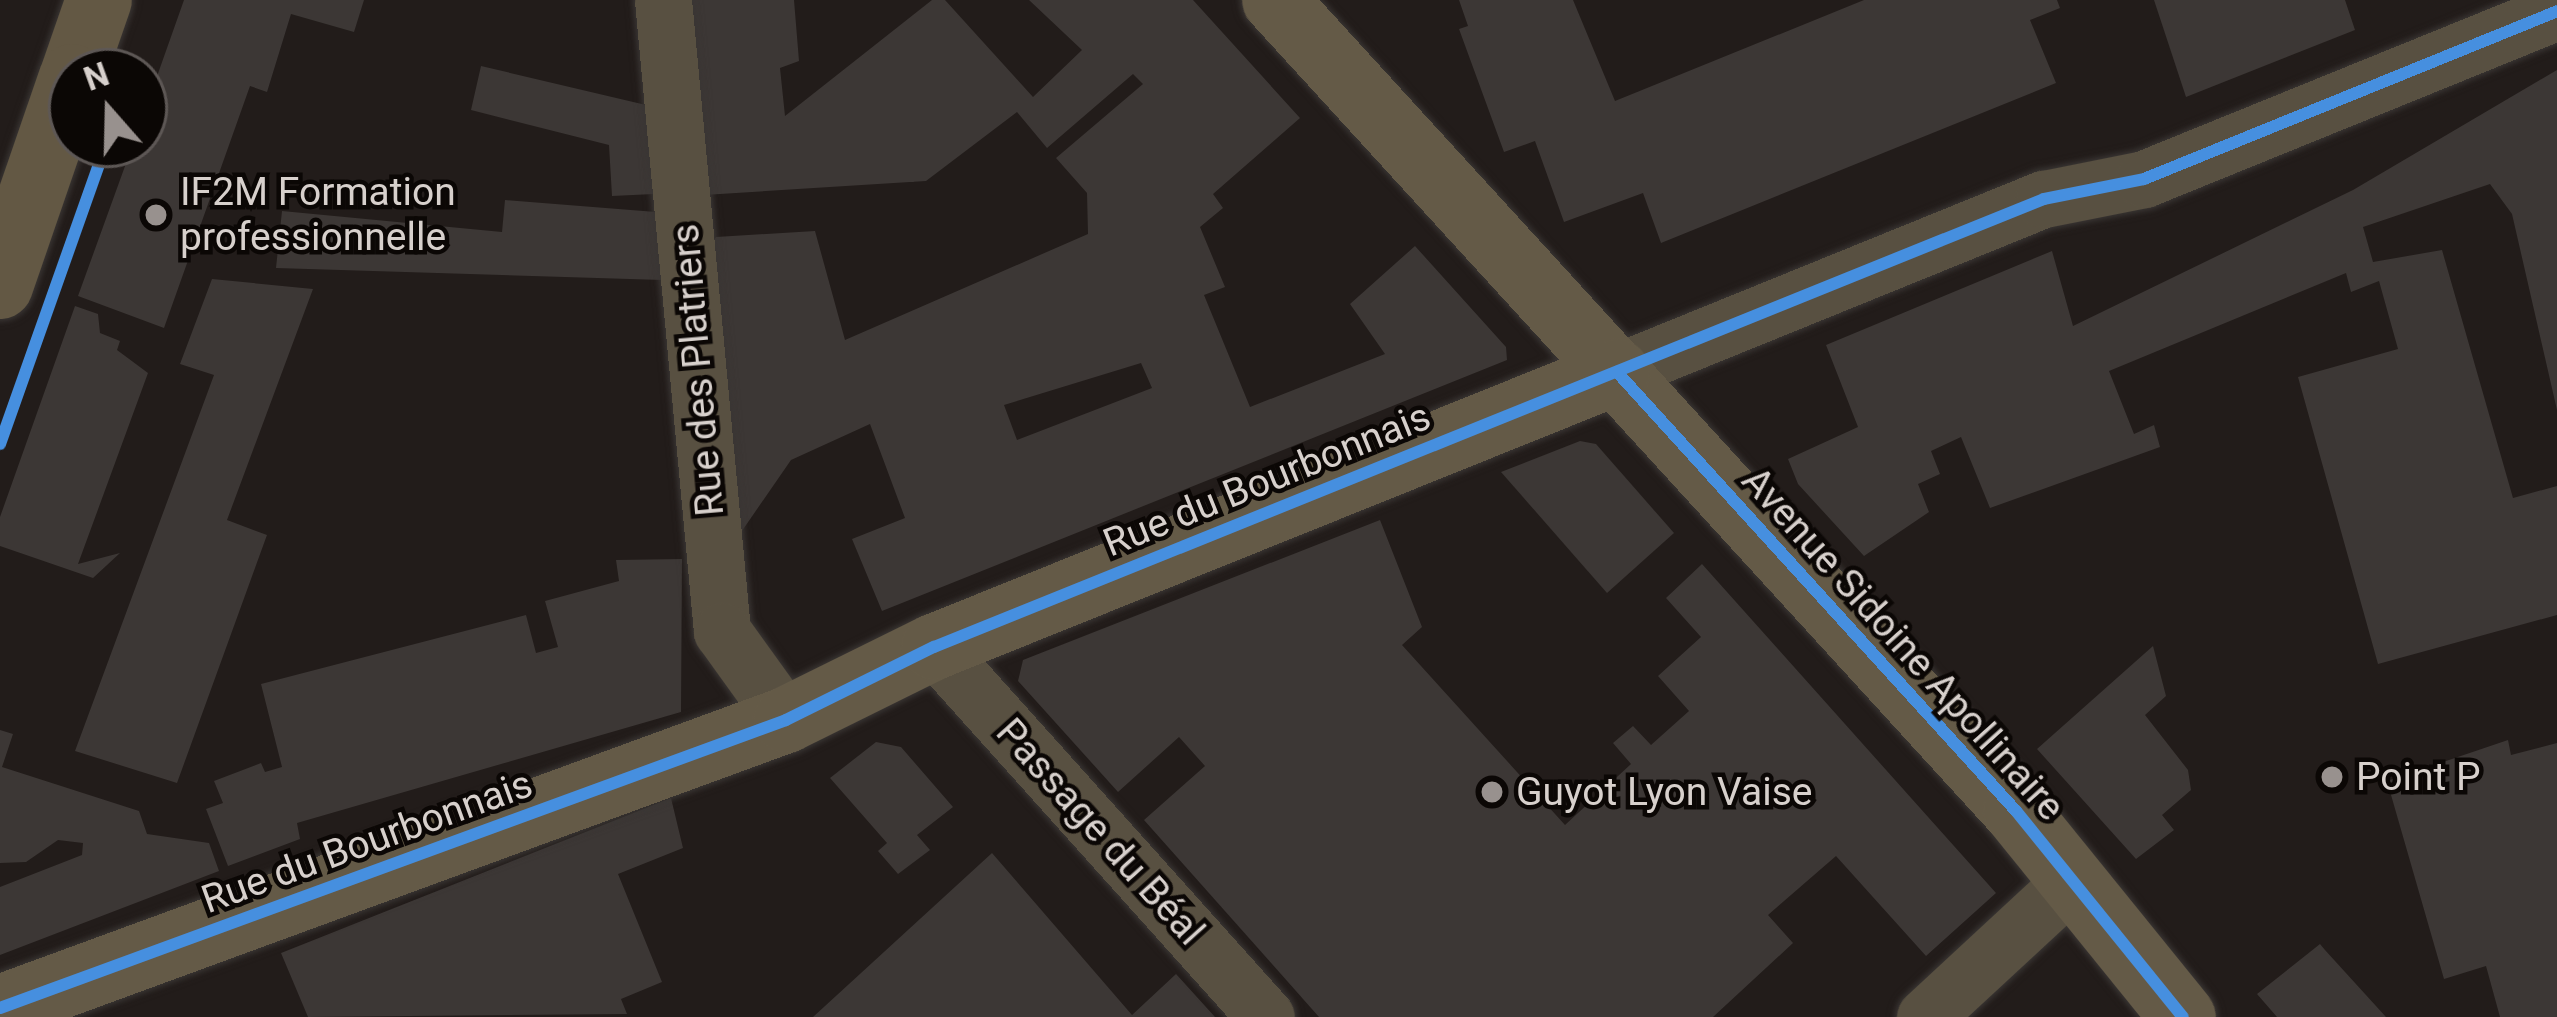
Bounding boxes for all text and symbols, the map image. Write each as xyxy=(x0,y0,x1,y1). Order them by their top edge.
north arrow xyxy=(48,48,168,168)
text: N xyxy=(79,54,114,99)
place label: IF2M Formation professionnelle xyxy=(180,170,456,261)
marker: IF2M Formation professionnelle xyxy=(143,202,169,228)
street label: Rue des Platriers xyxy=(662,222,734,518)
street label: Rue du Bourbonnais xyxy=(1097,393,1437,567)
street label: Avenue Sidoine Apollinaire xyxy=(1732,458,2074,830)
street label: Passage du Béal xyxy=(986,709,1214,955)
place label: Point P xyxy=(2356,754,2481,800)
street label: Rue du Bourbonnais xyxy=(195,760,539,924)
marker: Point P xyxy=(2319,764,2345,790)
place label: Guyot Lyon Vaise xyxy=(1516,769,1812,815)
marker: Guyot Lyon Vaise xyxy=(1479,779,1505,805)

